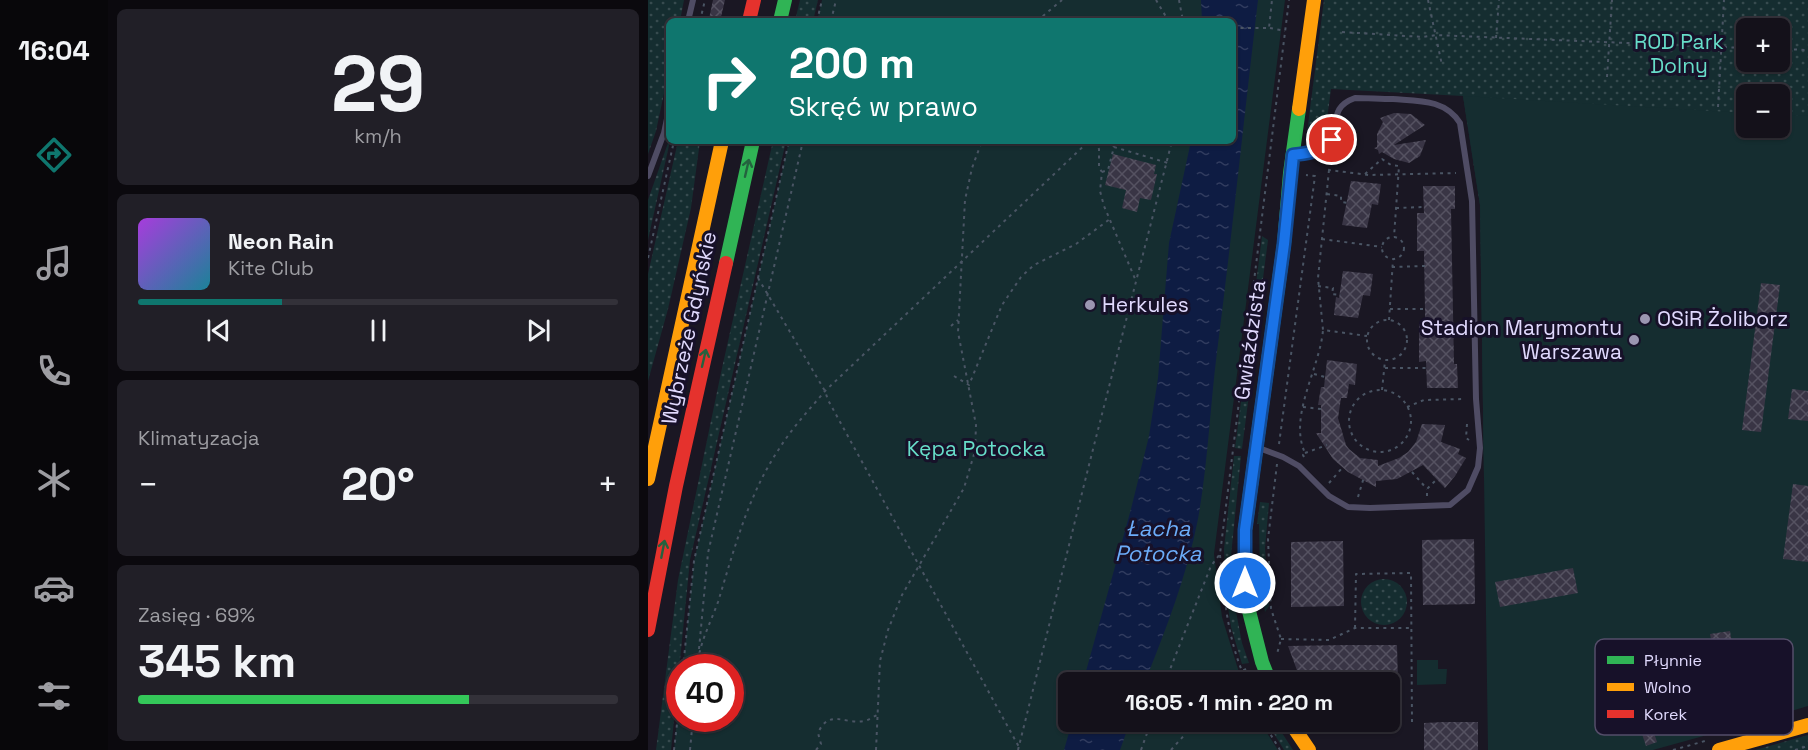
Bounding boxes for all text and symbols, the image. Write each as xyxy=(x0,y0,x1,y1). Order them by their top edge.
map controls xyxy=(1736,18,1790,138)
button: + xyxy=(1736,18,1790,72)
park label: ROD Park Dolny xyxy=(1634,28,1724,79)
text: 16:04 xyxy=(18,33,90,68)
text: 29 xyxy=(331,34,425,134)
text: 200 m xyxy=(789,37,915,90)
icon: right xyxy=(690,42,768,120)
button: − xyxy=(1736,84,1790,138)
text: Skręć w prawo xyxy=(789,89,978,124)
pin xyxy=(1306,114,1357,165)
text: km/h xyxy=(354,123,402,149)
icon: arrive xyxy=(1315,123,1348,156)
icon: directions xyxy=(33,134,75,176)
one-way arrow xyxy=(741,158,753,177)
text: Neon Rain xyxy=(228,227,334,255)
street label: Wybrzeże Gdyńskie xyxy=(655,229,722,427)
icon: music xyxy=(33,242,75,284)
text: Kite Club xyxy=(228,255,314,281)
street label: Gwiaździsta xyxy=(1228,278,1271,402)
place label: Herkules xyxy=(1102,291,1189,318)
marker: Herkules xyxy=(1083,298,1097,312)
place label: OSiR Żoliborz xyxy=(1657,305,1788,332)
marker: OSiR Żoliborz xyxy=(1638,312,1652,326)
icon: previous xyxy=(202,314,235,347)
icon: pause xyxy=(362,314,395,347)
icon: next xyxy=(522,314,555,347)
place label: Stadion Marymontu Warszawa xyxy=(1421,314,1622,365)
marker: Stadion Marymontu Warszawa xyxy=(1627,333,1641,347)
one-way arrow xyxy=(698,349,710,368)
icon: phone xyxy=(33,350,75,392)
text: Klimatyzacja xyxy=(138,425,260,451)
park label: Kępa Potocka xyxy=(907,435,1045,462)
text: 20° xyxy=(341,456,415,513)
icon: climate xyxy=(33,459,75,501)
text: − xyxy=(138,464,158,506)
text: + xyxy=(598,464,618,506)
water label: Łacha Potocka xyxy=(1115,514,1202,567)
one-way arrow xyxy=(658,539,669,559)
position arrow xyxy=(1213,551,1277,615)
icon: car xyxy=(33,567,75,609)
text: Zasięg · 69% xyxy=(138,602,255,628)
text: 345 km xyxy=(138,633,296,690)
legend xyxy=(1595,639,1793,735)
text: Płynnie xyxy=(1644,650,1702,671)
speed limit sign: 40 xyxy=(666,654,744,732)
icon: filters xyxy=(33,675,75,717)
text: Wolno xyxy=(1644,677,1691,698)
text: 16:05 · 1 min · 220 m xyxy=(1125,688,1333,716)
text: Korek xyxy=(1644,704,1688,725)

